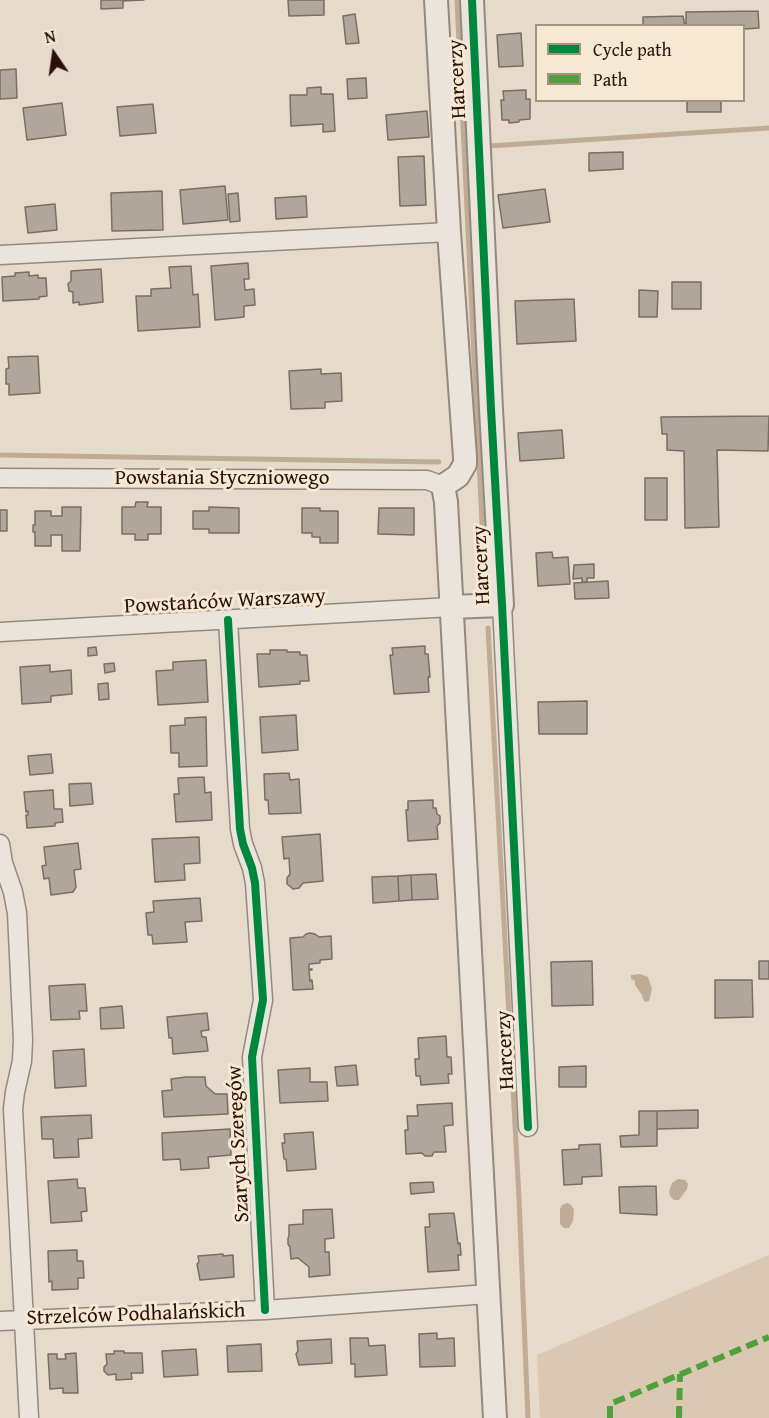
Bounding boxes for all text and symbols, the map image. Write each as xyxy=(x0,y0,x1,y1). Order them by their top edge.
north arrow xyxy=(24,24,84,84)
text: N xyxy=(42,24,58,49)
legend xyxy=(535,24,745,102)
text: Cycle path xyxy=(593,36,672,63)
street label: Harcerzy xyxy=(443,39,473,119)
text: Path xyxy=(593,66,628,93)
street label: Powstania Styczniowego xyxy=(115,466,329,492)
street label: Harcerzy xyxy=(467,525,497,605)
street label: Powstańców Warszawy xyxy=(124,584,326,620)
street label: Harcerzy xyxy=(491,1010,521,1090)
street label: Szarych Szeregów xyxy=(222,1065,256,1223)
street label: Strzelców Podhalańskich xyxy=(26,1299,246,1331)

